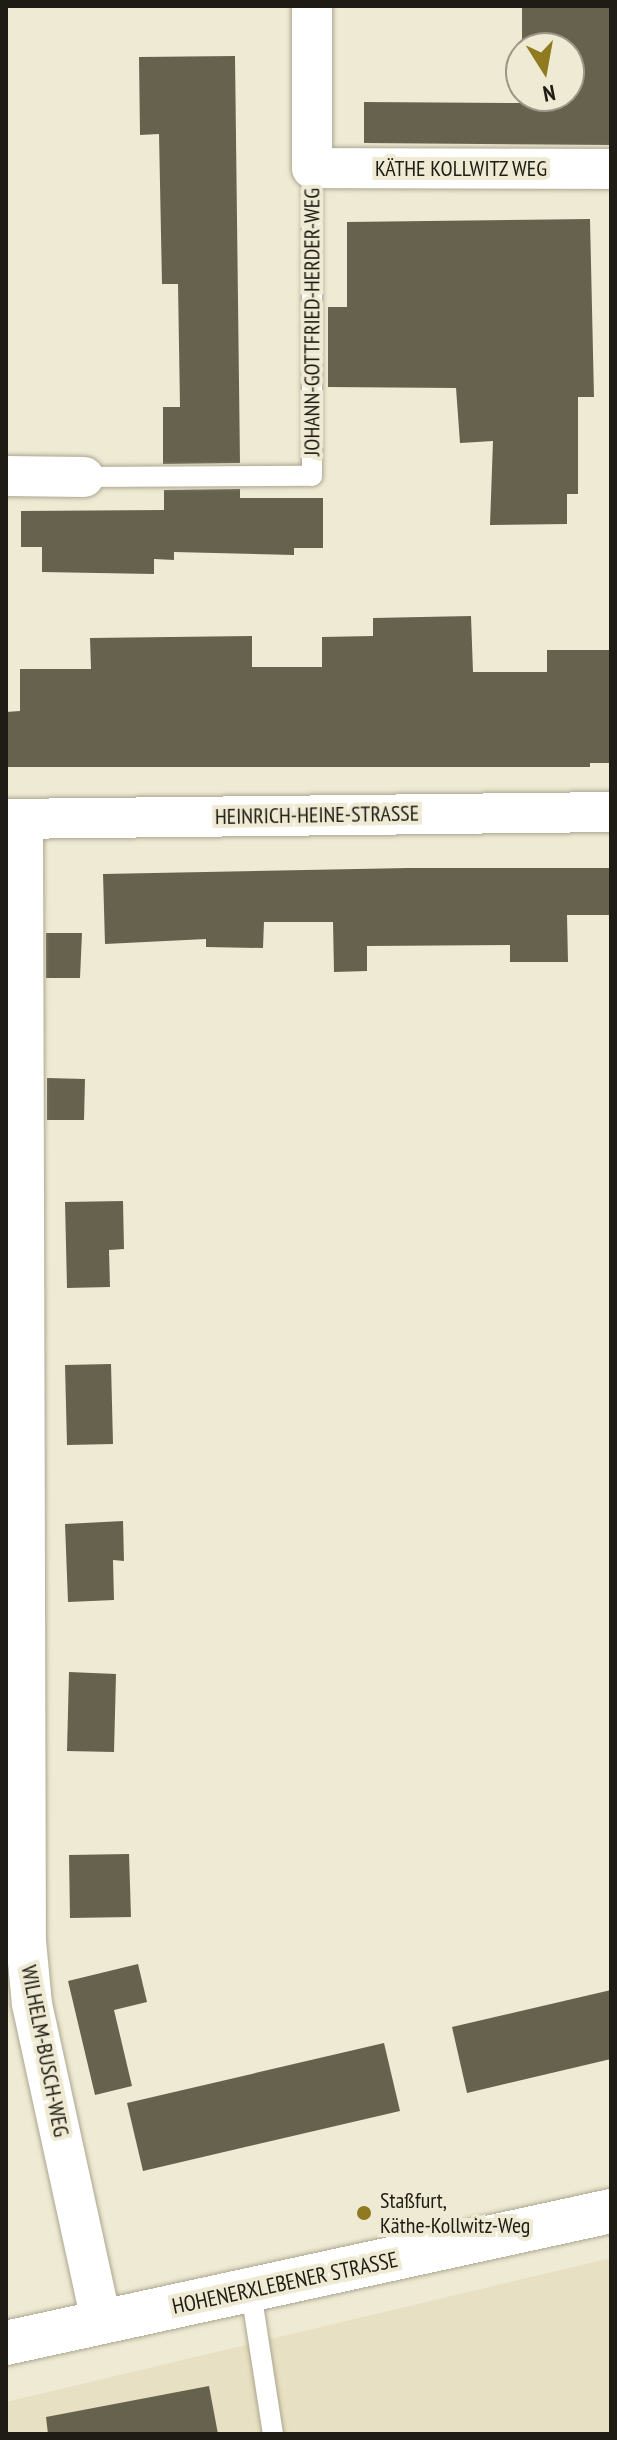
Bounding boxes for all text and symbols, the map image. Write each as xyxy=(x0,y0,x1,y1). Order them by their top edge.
north arrow xyxy=(505,32,585,112)
text: N xyxy=(541,79,558,108)
street label: KÄTHE KOLLWITZ WEG xyxy=(374,156,548,182)
street label: JOHANN-GOTTFRIED-HERDER-WEG xyxy=(299,188,325,456)
street label: HEINRICH-HEINE-STRASSE xyxy=(215,800,419,830)
street label: WILHELM-BUSCH-WEG xyxy=(15,1963,75,2139)
place label: Staßfurt, Käthe-Kollwitz-Weg xyxy=(380,2187,530,2238)
marker: Staßfurt, Käthe-Kollwitz-Weg xyxy=(355,2204,373,2222)
street label: HOHENERXLEBENER STRASSE xyxy=(170,2246,400,2320)

